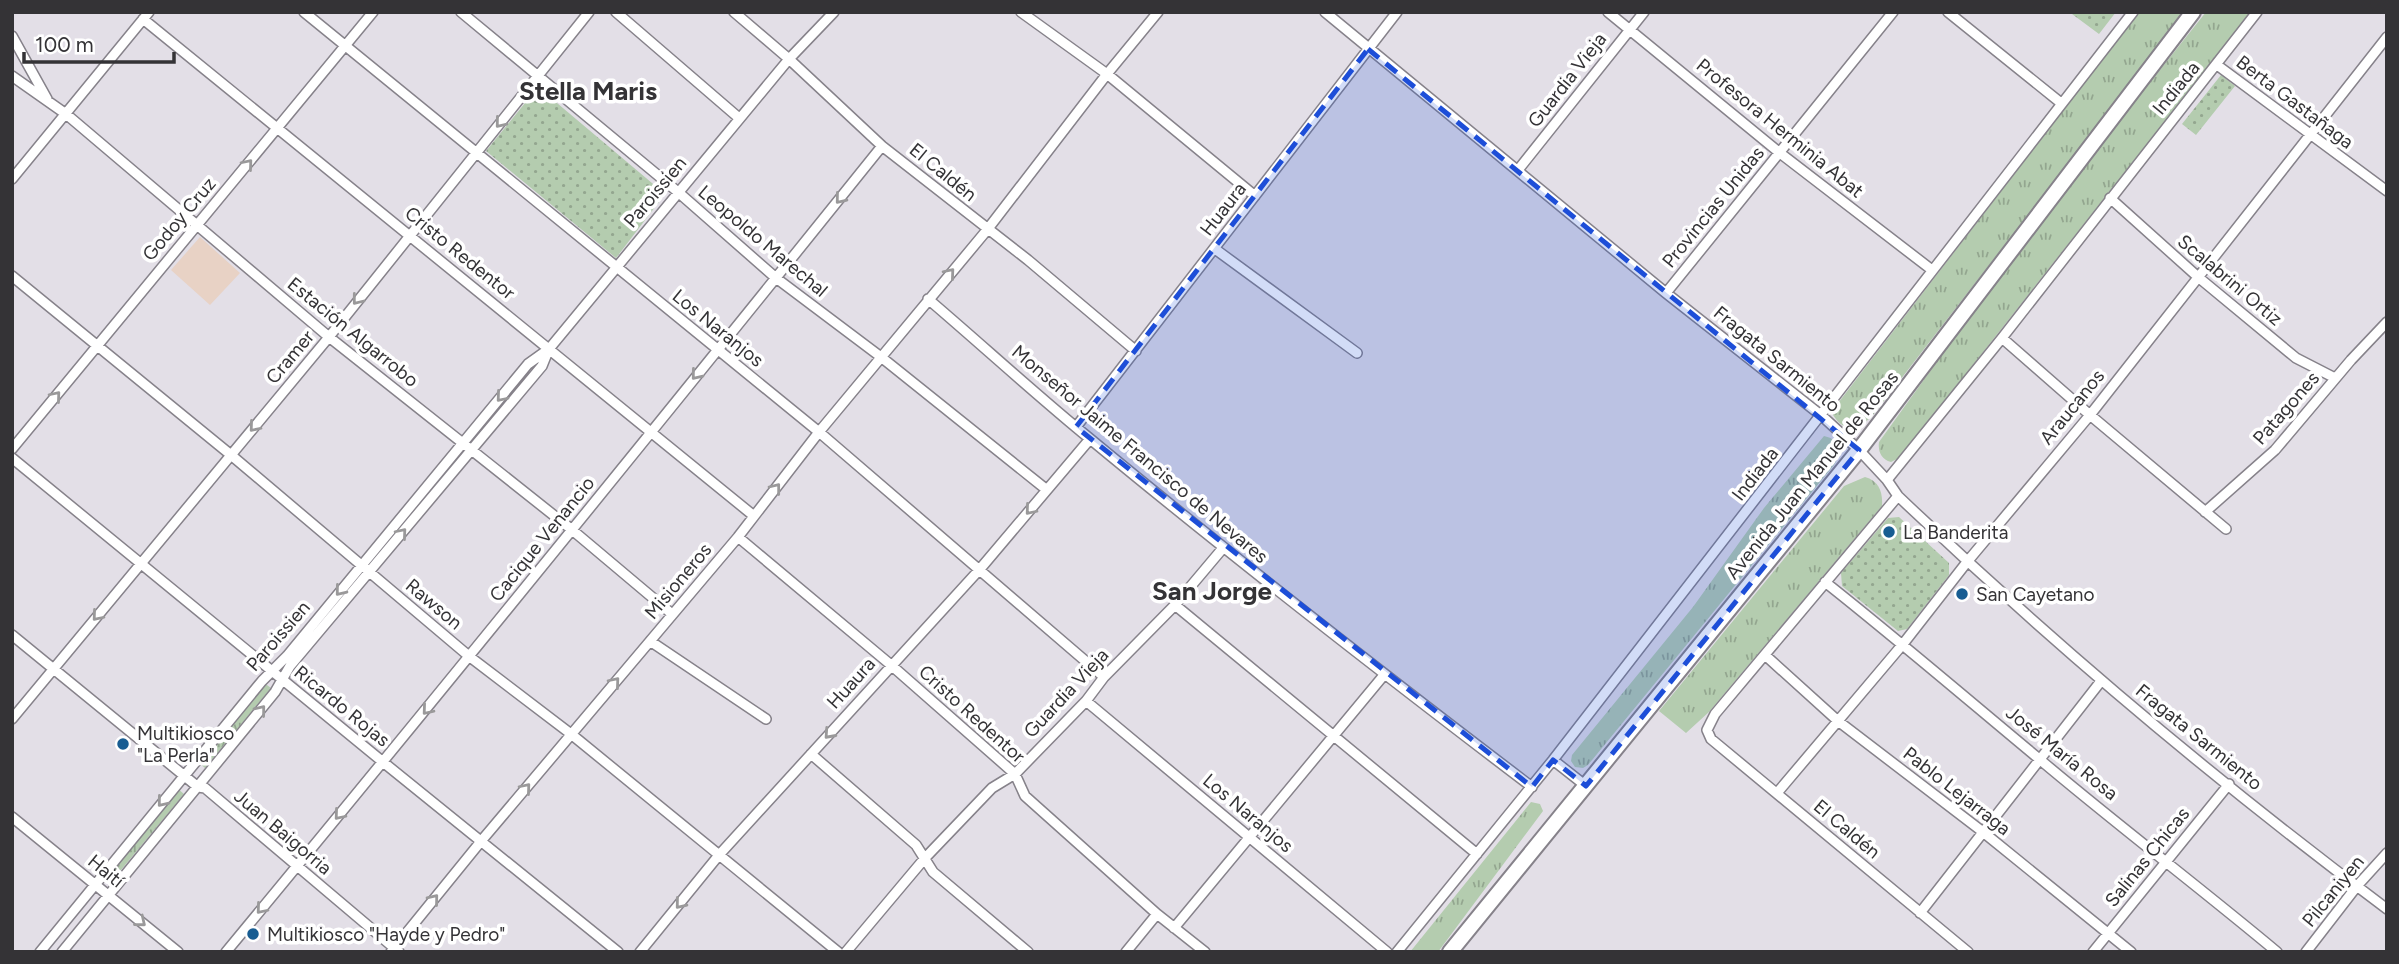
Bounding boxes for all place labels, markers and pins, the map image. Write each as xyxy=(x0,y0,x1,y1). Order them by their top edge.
place label: La Banderita xyxy=(1903,521,2008,544)
marker: La Banderita xyxy=(1881,524,1897,540)
place label: San Cayetano xyxy=(1976,583,2095,606)
marker: San Cayetano xyxy=(1954,586,1970,602)
place label: Multikiosco "La Perla" xyxy=(137,722,234,767)
marker: Multikiosco "La Perla" xyxy=(115,736,131,752)
place label: Multikiosco "Hayde y Pedro" xyxy=(267,923,505,946)
marker: Multikiosco "Hayde y Pedro" xyxy=(245,926,261,942)

